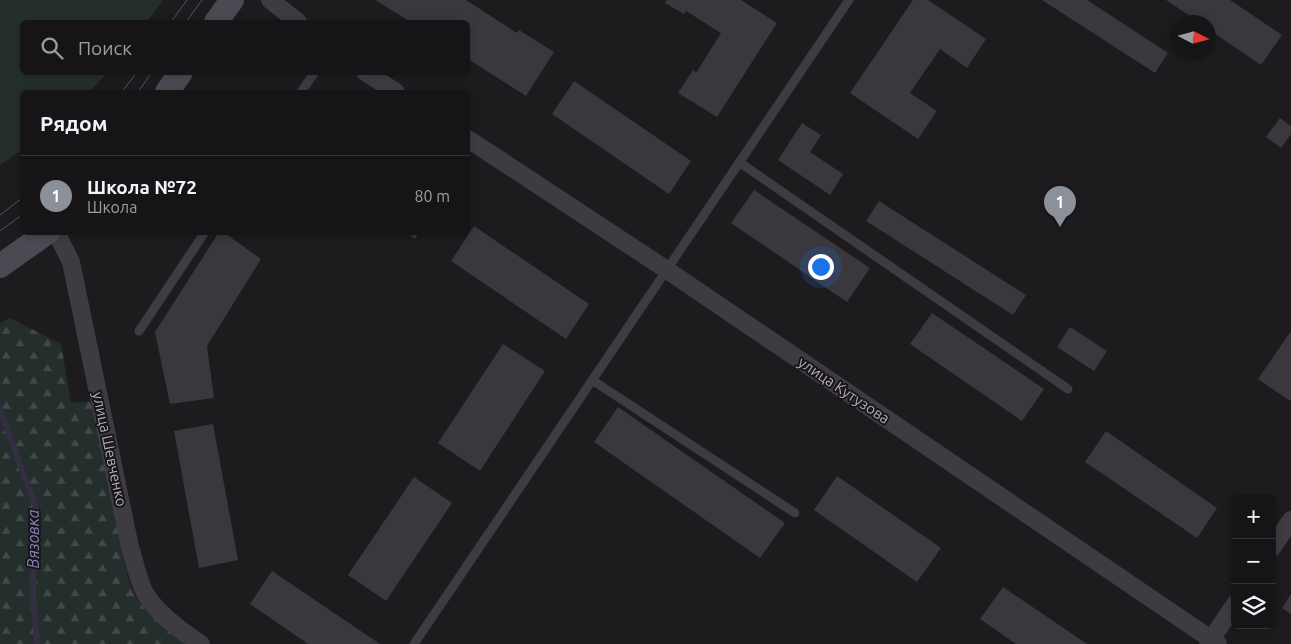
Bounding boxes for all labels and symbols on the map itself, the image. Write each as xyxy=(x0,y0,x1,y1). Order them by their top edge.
north arrow xyxy=(1171,15,1216,60)
pin: 1 xyxy=(1044,186,1076,227)
your location xyxy=(808,254,834,280)
street label: улица Кутузова xyxy=(795,353,893,427)
street label: улица Шевченко xyxy=(90,390,130,508)
water label: Вязовка xyxy=(24,509,42,568)

